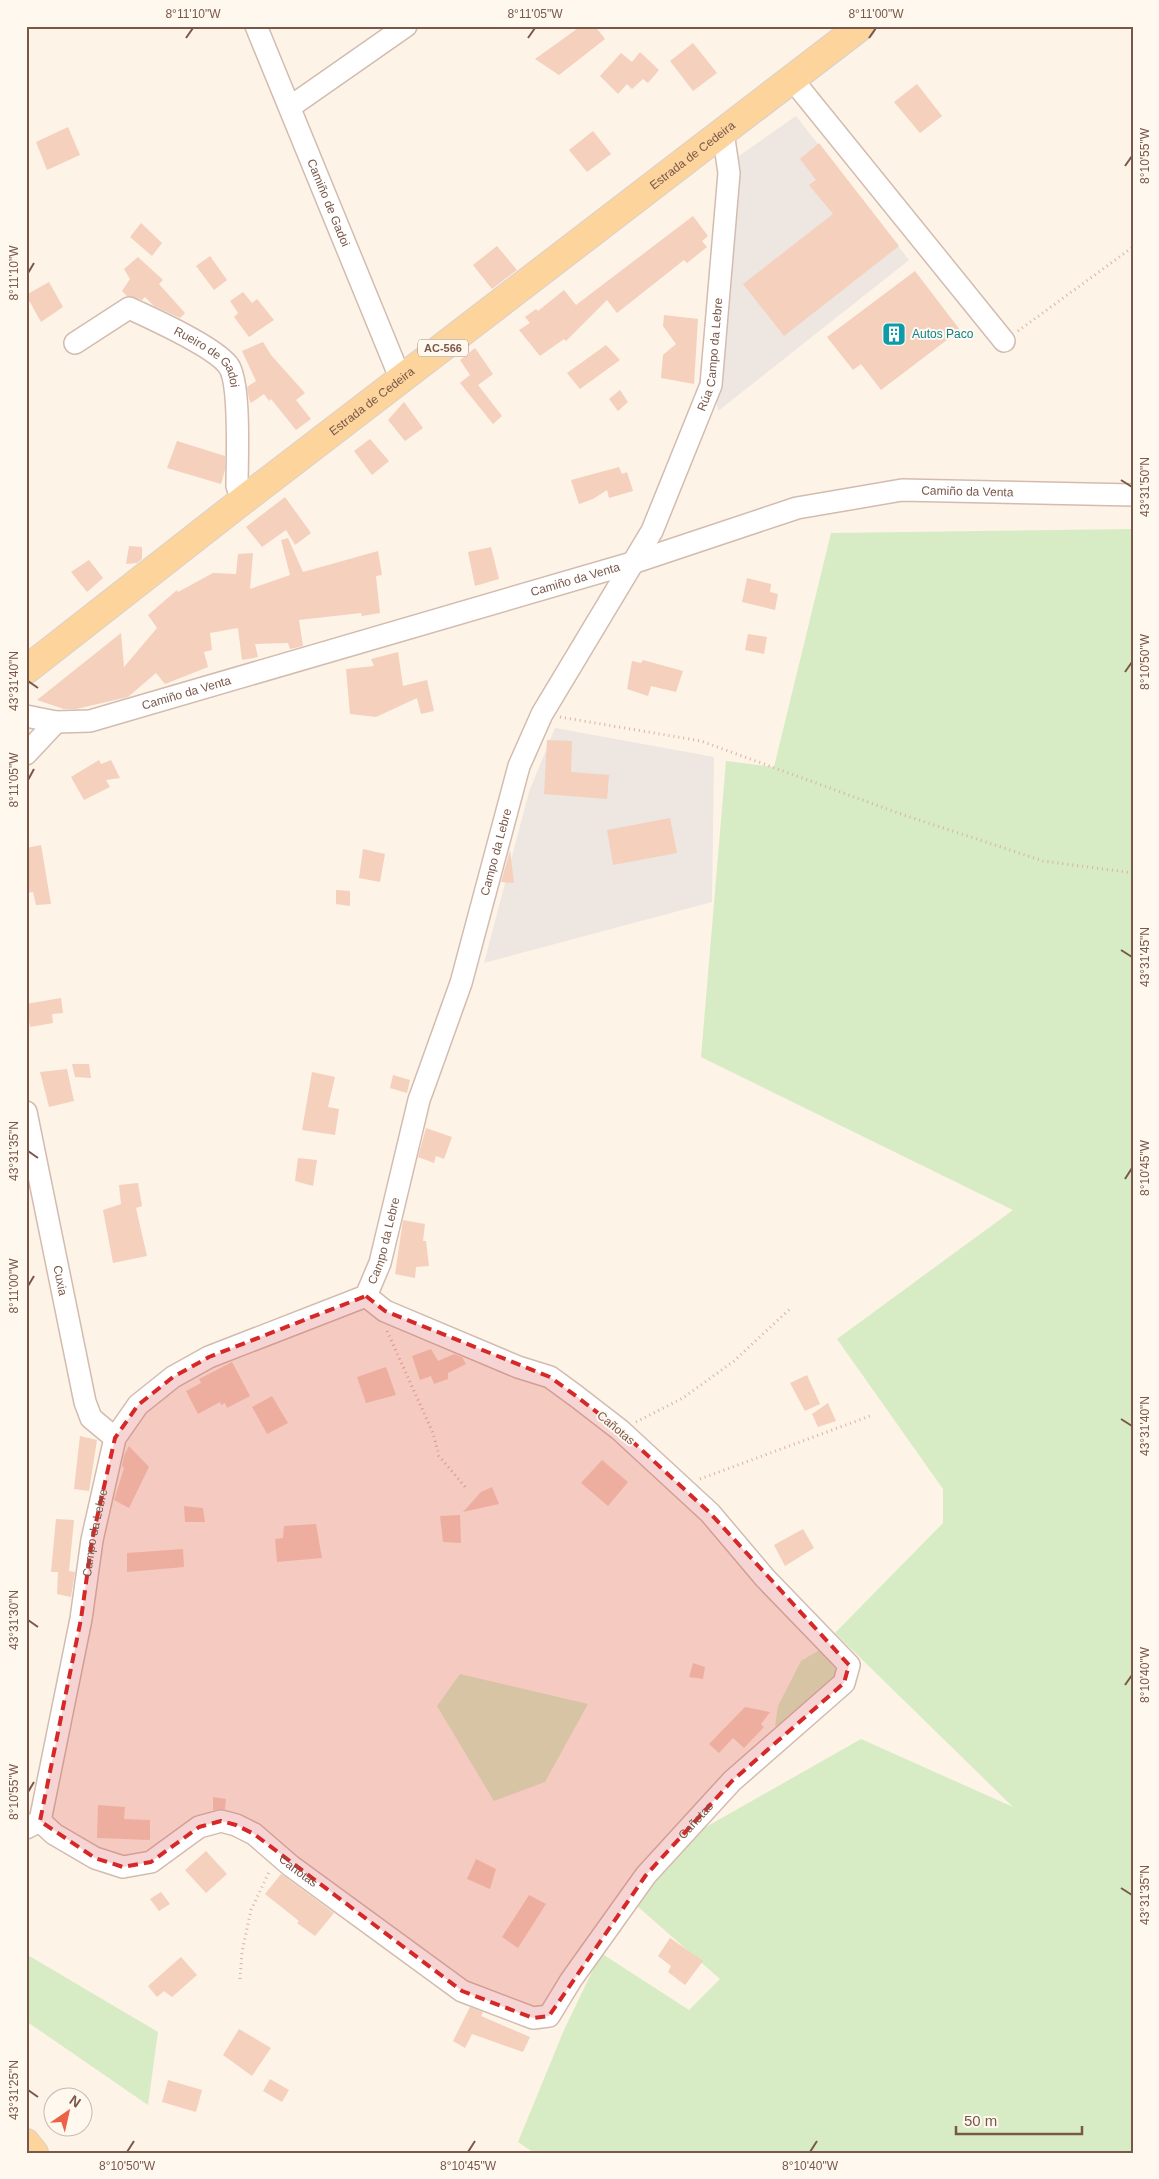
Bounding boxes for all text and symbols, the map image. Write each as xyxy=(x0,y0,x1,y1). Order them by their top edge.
text: 8°11'10"W xyxy=(165,7,221,21)
text: 8°11'05"W xyxy=(507,7,563,21)
text: 8°11'00"W xyxy=(848,7,904,21)
street label: Estrada de Cedeira xyxy=(647,118,738,192)
text: 8°10'55"W xyxy=(1138,127,1152,184)
street label: Camiño de Gadoi xyxy=(304,157,353,249)
text: 8°11'10"W xyxy=(7,245,21,301)
street label: Rúa Campo da Lebre xyxy=(694,297,725,413)
building icon: Autos Paco xyxy=(881,321,907,347)
street label: Rueiro de Gadoi xyxy=(172,324,242,388)
place label: Autos Paco xyxy=(912,327,974,341)
road number: AC-566 xyxy=(418,339,468,356)
street label: Estrada de Cedeira xyxy=(327,364,417,438)
text: 43°31'50"N xyxy=(1138,457,1152,517)
street label: Camiño da Venta xyxy=(921,483,1014,499)
street label: Camiño da Venta xyxy=(529,560,622,599)
text: 8°10'50"W xyxy=(1138,633,1152,690)
text: 43°31'40"N xyxy=(7,651,21,711)
street label: Camiño da Venta xyxy=(140,673,233,713)
text: 8°11'05"W xyxy=(7,752,21,808)
street label: Campo da Lebre xyxy=(478,807,514,897)
text: 43°31'45"N xyxy=(1138,927,1152,987)
text: 43°31'35"N xyxy=(7,1121,21,1181)
text: 8°10'45"W xyxy=(1138,1139,1152,1196)
street label: Campo da Lebre xyxy=(365,1196,403,1286)
text: 8°11'00"W xyxy=(7,1258,21,1314)
street label: Cuxia xyxy=(50,1264,70,1297)
text: 43°31'40"N xyxy=(1138,1396,1152,1456)
street label: Cañotas xyxy=(594,1408,638,1448)
street label: Campo da Lebre xyxy=(80,1487,110,1578)
text: 43°31'30"N xyxy=(7,1590,21,1650)
text: 8°10'40"W xyxy=(1138,1646,1152,1703)
text: 8°10'55"W xyxy=(7,1763,21,1820)
street label: Cañotas xyxy=(675,1799,716,1842)
street label: Cañotas xyxy=(276,1852,320,1890)
text: 43°31'35"N xyxy=(1138,1865,1152,1925)
text: 43°31'25"N xyxy=(7,2060,21,2120)
north arrow xyxy=(42,2086,92,2136)
text: N xyxy=(67,2092,84,2111)
scale bar xyxy=(956,2104,1083,2136)
text: 50 m xyxy=(964,2112,997,2129)
text: 8°10'50"W xyxy=(99,2159,156,2173)
text: 8°10'45"W xyxy=(440,2159,497,2173)
text: 8°10'40"W xyxy=(782,2159,839,2173)

